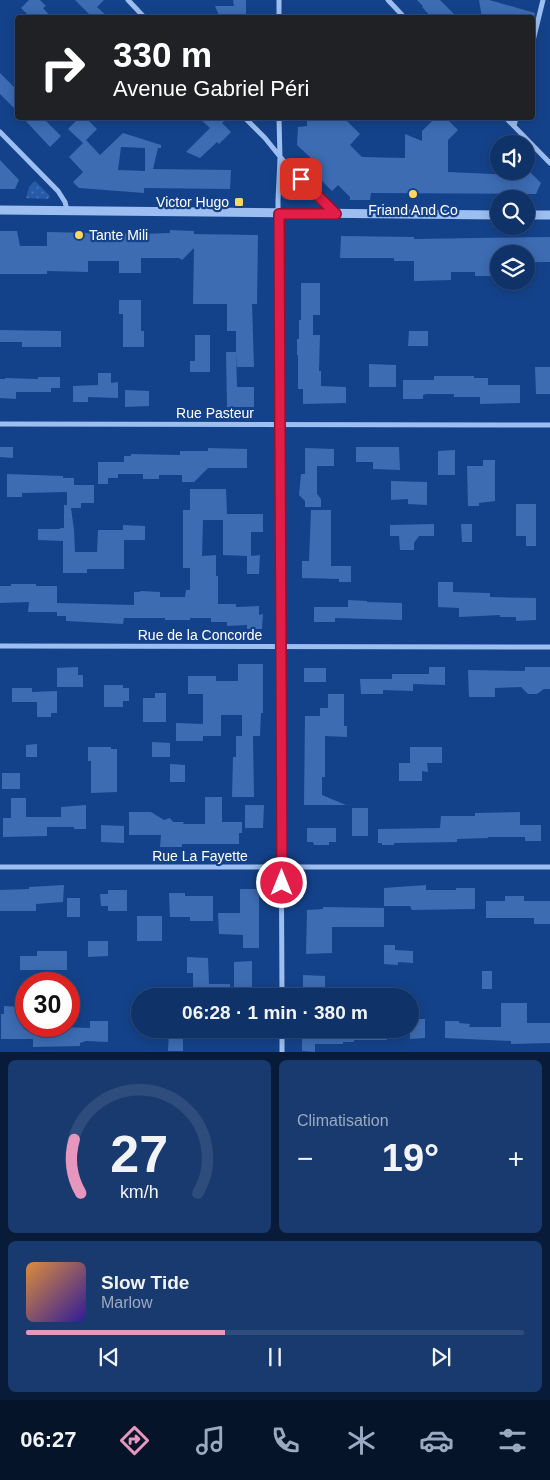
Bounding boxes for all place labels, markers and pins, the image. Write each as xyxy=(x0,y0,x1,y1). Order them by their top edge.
pin xyxy=(280,158,322,200)
marker: Friand And Co xyxy=(407,188,419,200)
place label: Victor Hugo xyxy=(156,194,229,210)
marker: Victor Hugo xyxy=(233,196,245,208)
place label: Friand And Co xyxy=(368,202,458,218)
place label: Tante Mili xyxy=(89,227,148,243)
marker: Tante Mili xyxy=(73,229,85,241)

